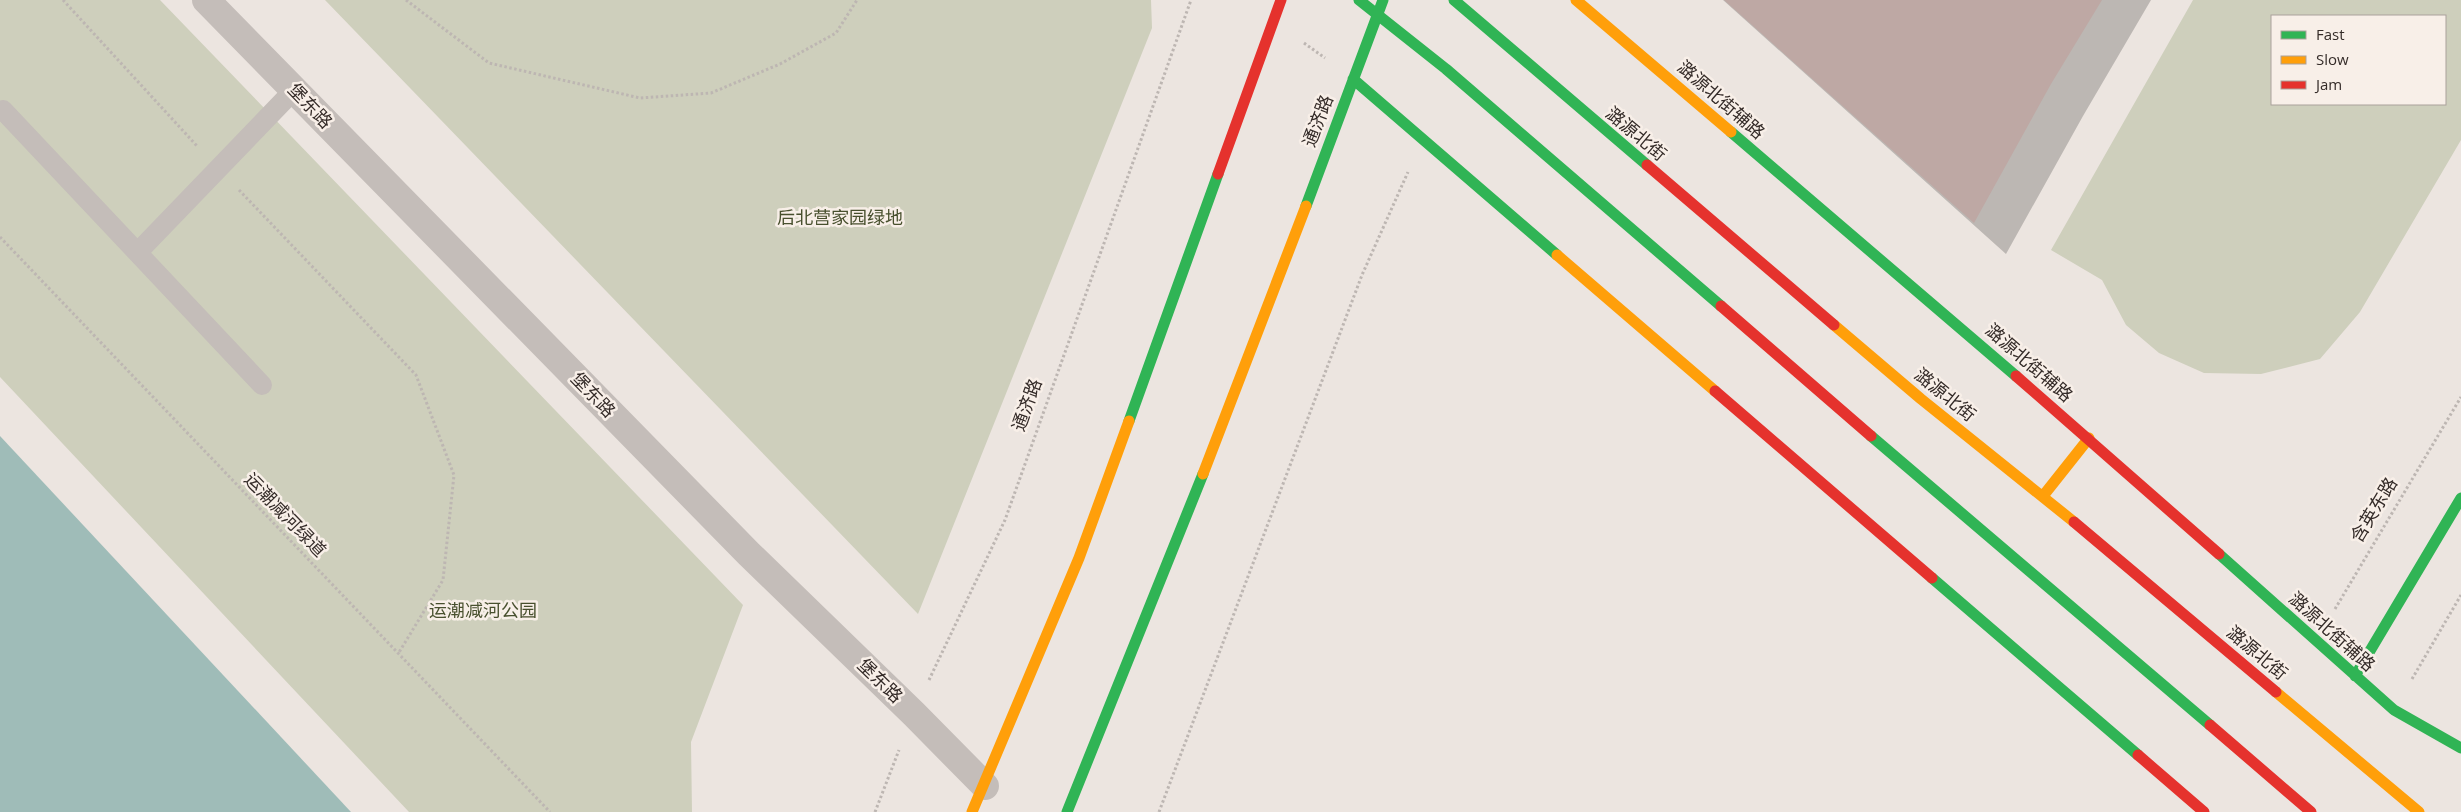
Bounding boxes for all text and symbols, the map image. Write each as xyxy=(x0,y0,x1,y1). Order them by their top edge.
legend xyxy=(2271,15,2446,105)
text: Fast xyxy=(2316,24,2345,44)
text: Slow xyxy=(2316,49,2349,69)
street label: 潞源北街辅路 xyxy=(1673,55,1770,144)
text: Jam xyxy=(2314,74,2342,94)
street label: 堡东路 xyxy=(283,78,338,133)
street label: 通济路 xyxy=(1296,91,1338,150)
street label: 潞源北街 xyxy=(1601,101,1672,166)
park label: 后北营家园绿地 xyxy=(777,205,903,229)
street label: 潞源北街辅路 xyxy=(1981,318,2078,407)
street label: 潞源北街 xyxy=(1910,362,1981,426)
street label: 堡东路 xyxy=(566,367,621,422)
street label: 通济路 xyxy=(1006,375,1047,434)
street label: 运潮减河绿道 xyxy=(240,467,332,561)
street label: 含英东路 xyxy=(2344,472,2402,547)
street label: 潞源北街辅路 xyxy=(2285,586,2381,676)
park label: 运潮减河公园 xyxy=(429,598,537,622)
street label: 潞源北街 xyxy=(2222,620,2293,685)
street label: 堡东路 xyxy=(853,653,908,708)

